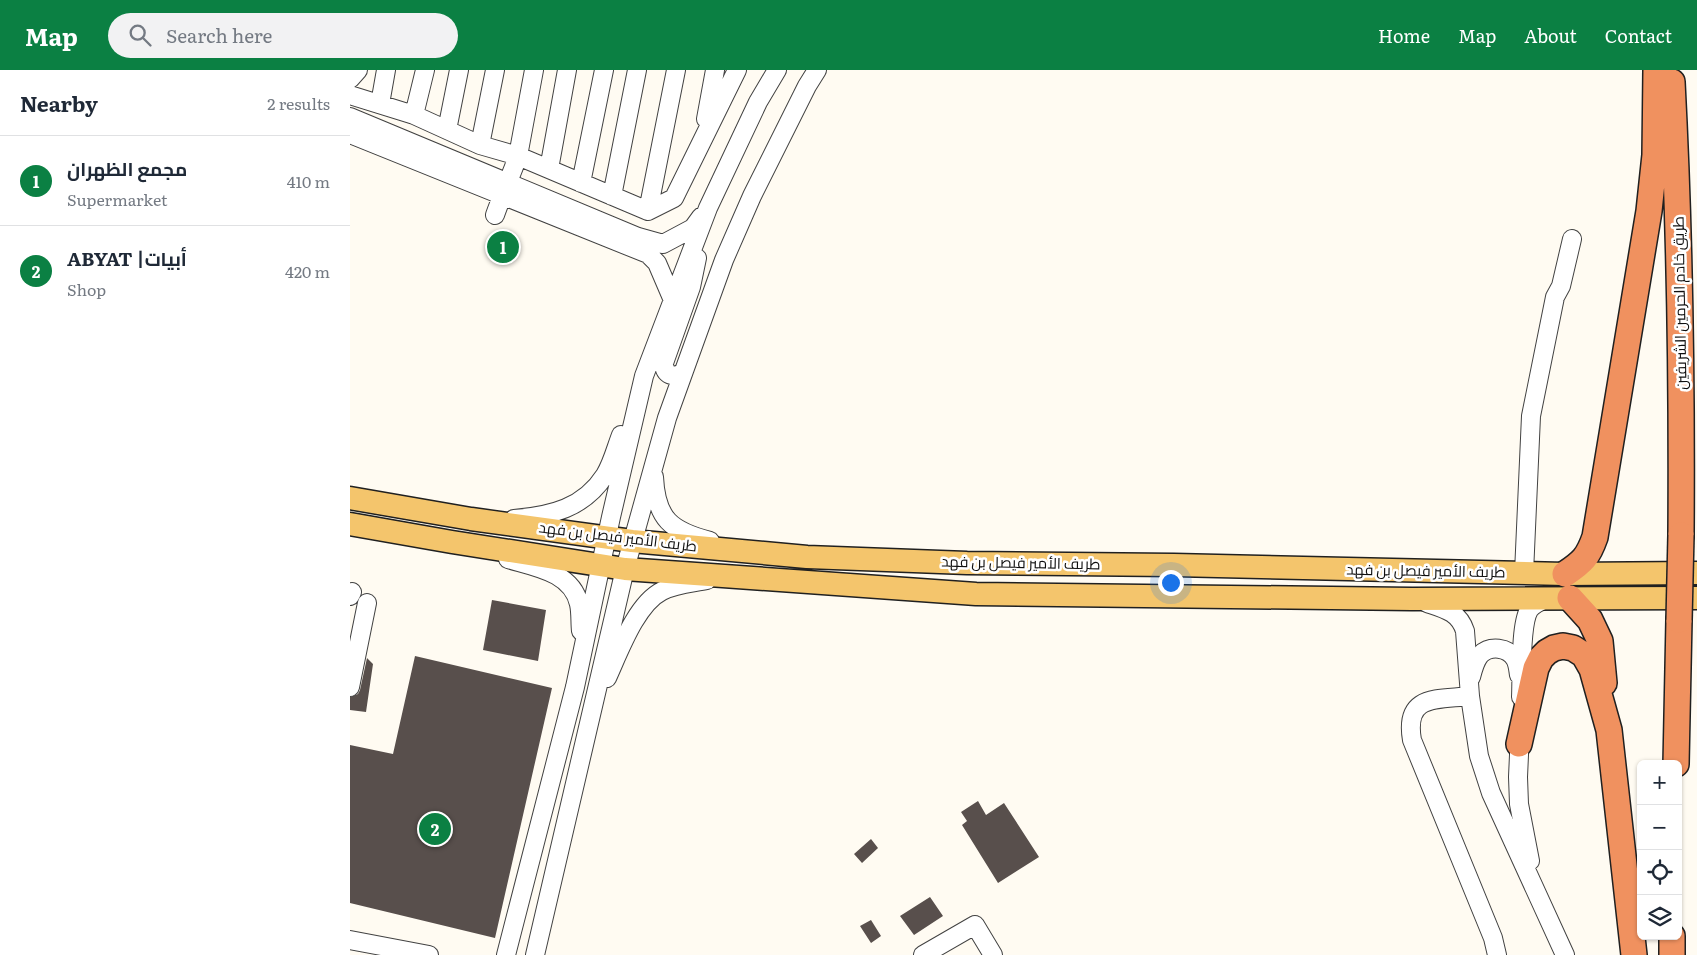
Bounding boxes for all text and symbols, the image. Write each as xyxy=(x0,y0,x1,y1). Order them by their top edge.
search box xyxy=(108,13,458,58)
text: Map xyxy=(25,18,78,53)
icon: search xyxy=(126,21,154,49)
text: Search here xyxy=(166,21,272,49)
text: Home xyxy=(1378,22,1430,49)
text: Map xyxy=(1458,22,1496,49)
text: About xyxy=(1524,22,1577,49)
text: Contact xyxy=(1605,22,1672,49)
text: Nearby xyxy=(20,87,98,118)
text: 2 results xyxy=(267,91,330,115)
text: مجمع الظهران xyxy=(67,154,187,182)
text: 1 xyxy=(33,169,39,193)
text: 410 m xyxy=(287,169,330,193)
text: Supermarket xyxy=(67,187,167,211)
street label: طريق خادم الحرمين الشريفين xyxy=(1665,216,1692,390)
pin: 1 xyxy=(487,228,519,266)
text: ABYAT |أبيات xyxy=(67,244,187,272)
text: 2 xyxy=(32,259,40,283)
text: 420 m xyxy=(285,259,330,283)
text: Shop xyxy=(67,277,106,301)
street label: طريف الأمير فيصل بن فهد xyxy=(538,514,699,557)
street label: طريف الأمير فيصل بن فهد xyxy=(941,549,1101,574)
street label: طريف الأمير فيصل بن فهد xyxy=(1346,557,1506,582)
your location xyxy=(1158,570,1184,596)
map controls xyxy=(1637,760,1682,940)
button: + xyxy=(1637,760,1682,805)
button: − xyxy=(1637,805,1682,850)
pin: 2 xyxy=(419,810,451,848)
button: locate xyxy=(1637,850,1682,895)
button: layers xyxy=(1637,895,1682,940)

